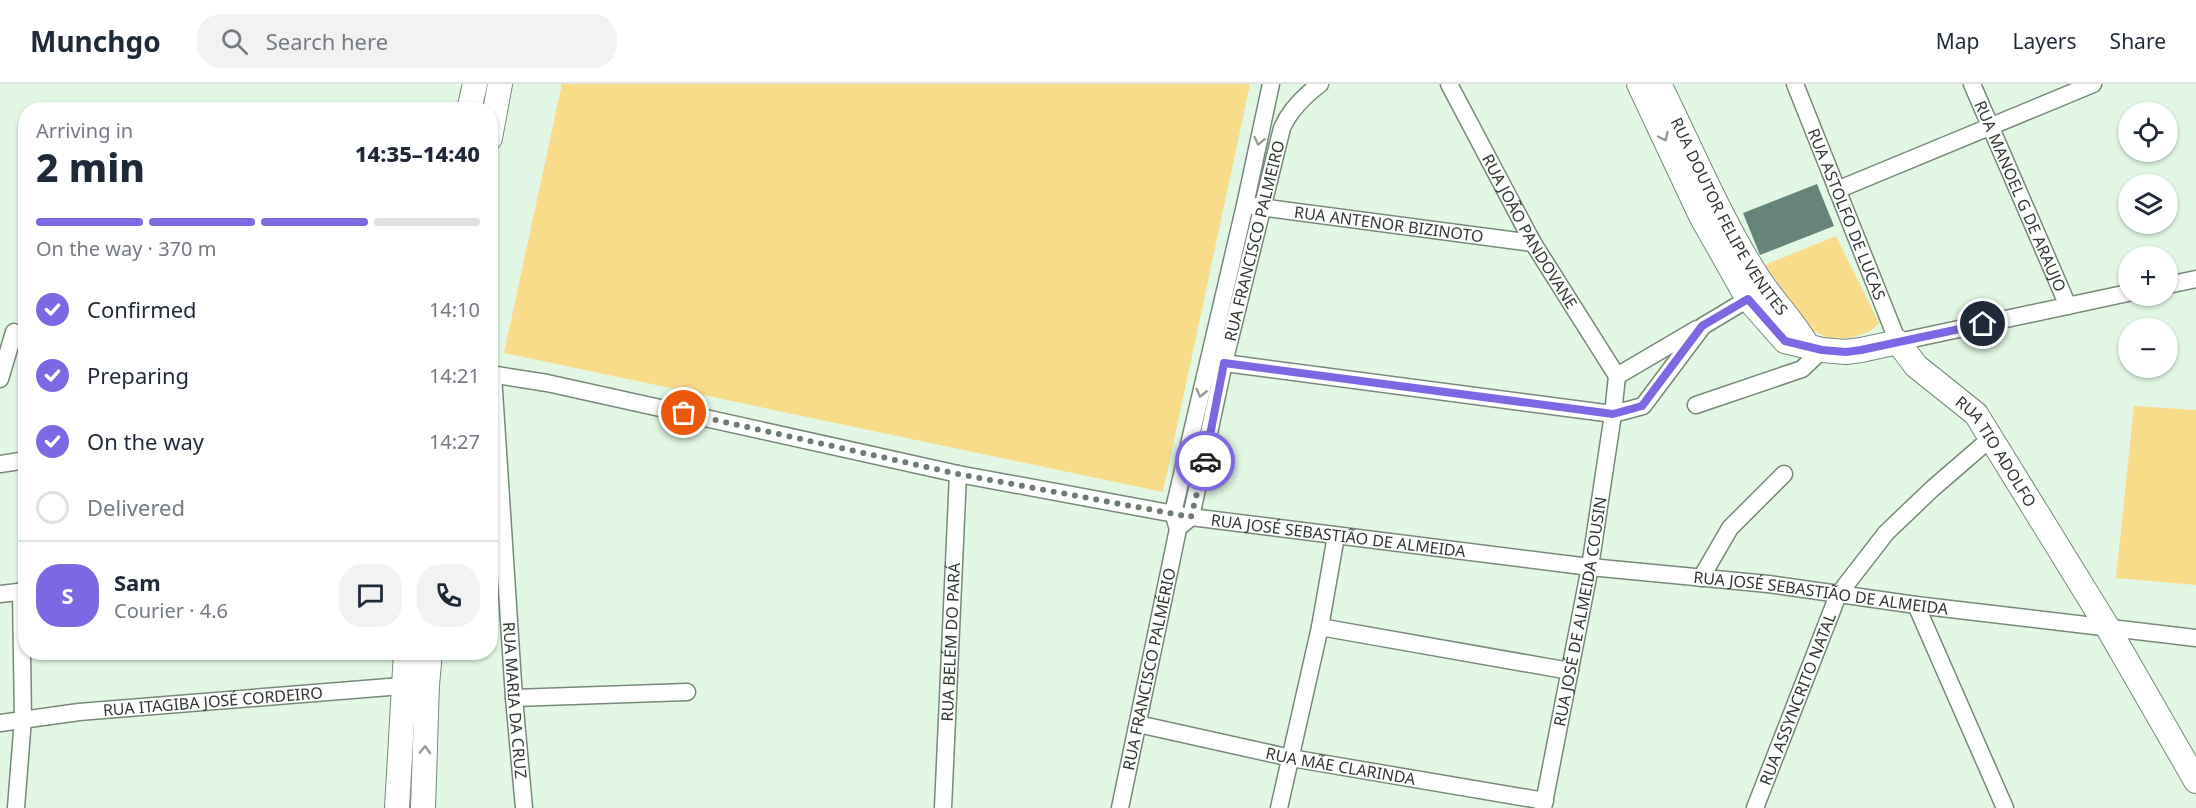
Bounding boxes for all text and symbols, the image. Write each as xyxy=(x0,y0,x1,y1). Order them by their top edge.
search box xyxy=(197,14,617,68)
text: Munchgo xyxy=(30,22,161,60)
icon: search xyxy=(218,25,251,58)
text: Search here xyxy=(266,26,388,56)
text: Map xyxy=(1936,27,1980,55)
text: Layers xyxy=(2013,27,2077,55)
text: Share xyxy=(2110,27,2166,55)
street label: RUA MANOEL G DE ARAUJO xyxy=(1969,97,2071,295)
map controls xyxy=(2118,102,2178,378)
button: locate xyxy=(2118,102,2178,162)
street label: RUA DOUTOR FELIPE VENITES xyxy=(1666,114,1793,320)
text: Arriving in xyxy=(36,117,133,144)
street label: RUA ASTOLFO DE LUCAS xyxy=(1803,125,1891,303)
one-way arrow xyxy=(1657,130,1669,141)
one-way arrow xyxy=(1253,136,1266,146)
text: 14:35–14:40 xyxy=(355,138,480,168)
street label: RUA FRANCISCO PALMEIRO xyxy=(1219,138,1290,344)
text: 2 min xyxy=(36,140,145,193)
street label: RUA JOÃO PANDOVANE xyxy=(1477,150,1583,313)
button: layers xyxy=(2118,174,2178,234)
street label: RUA ANTENOR BIZINOTO xyxy=(1293,201,1485,247)
text: On the way · 370 m xyxy=(36,235,216,262)
button: + xyxy=(2118,246,2178,306)
icon: check xyxy=(36,293,69,326)
text: Confirmed xyxy=(87,294,197,324)
text: 14:10 xyxy=(429,296,480,323)
pin xyxy=(1957,298,2008,349)
icon: home xyxy=(1966,307,1999,340)
button: − xyxy=(2118,318,2178,378)
icon: check xyxy=(36,359,69,392)
text: Preparing xyxy=(87,360,189,390)
text: 14:21 xyxy=(429,362,480,389)
pin xyxy=(658,387,709,438)
one-way arrow xyxy=(1196,388,1209,398)
street label: RUA TIO ADOLFO xyxy=(1951,391,2042,511)
icon: bag xyxy=(667,396,700,429)
icon: check xyxy=(36,425,69,458)
text: On the way xyxy=(87,426,204,456)
text: 14:27 xyxy=(429,428,480,455)
courier xyxy=(1175,431,1235,491)
icon: car xyxy=(1189,445,1222,478)
text: Delivered xyxy=(87,492,185,522)
street label: RUA JOSÉ DE ALMEIDA COUSIN xyxy=(1548,495,1611,728)
street label: RUA JOSÉ SEBASTIÃO DE ALMEIDA xyxy=(1210,509,1468,562)
street label: RUA BELÉM DO PARÁ xyxy=(936,562,965,722)
button: chat xyxy=(339,564,402,627)
button: phone xyxy=(417,564,480,627)
street label: RUA FRANCISCO PALMÉRIO xyxy=(1117,566,1181,772)
street label: RUA JOSÉ SEBASTIÃO DE ALMEIDA xyxy=(1692,566,1950,620)
text: Sam xyxy=(114,567,161,597)
text: S xyxy=(61,580,74,610)
text: Courier · 4.6 xyxy=(114,597,228,624)
street label: RUA ASSYNCRITO NATAL xyxy=(1754,610,1841,788)
street label: RUA MARIA DA CRUZ xyxy=(498,621,532,780)
street label: RUA ITAGIBA JOSÉ CORDEIRO xyxy=(102,681,324,721)
street label: RUA MÃE CLARINDA xyxy=(1264,742,1418,790)
one-way arrow xyxy=(418,745,431,754)

